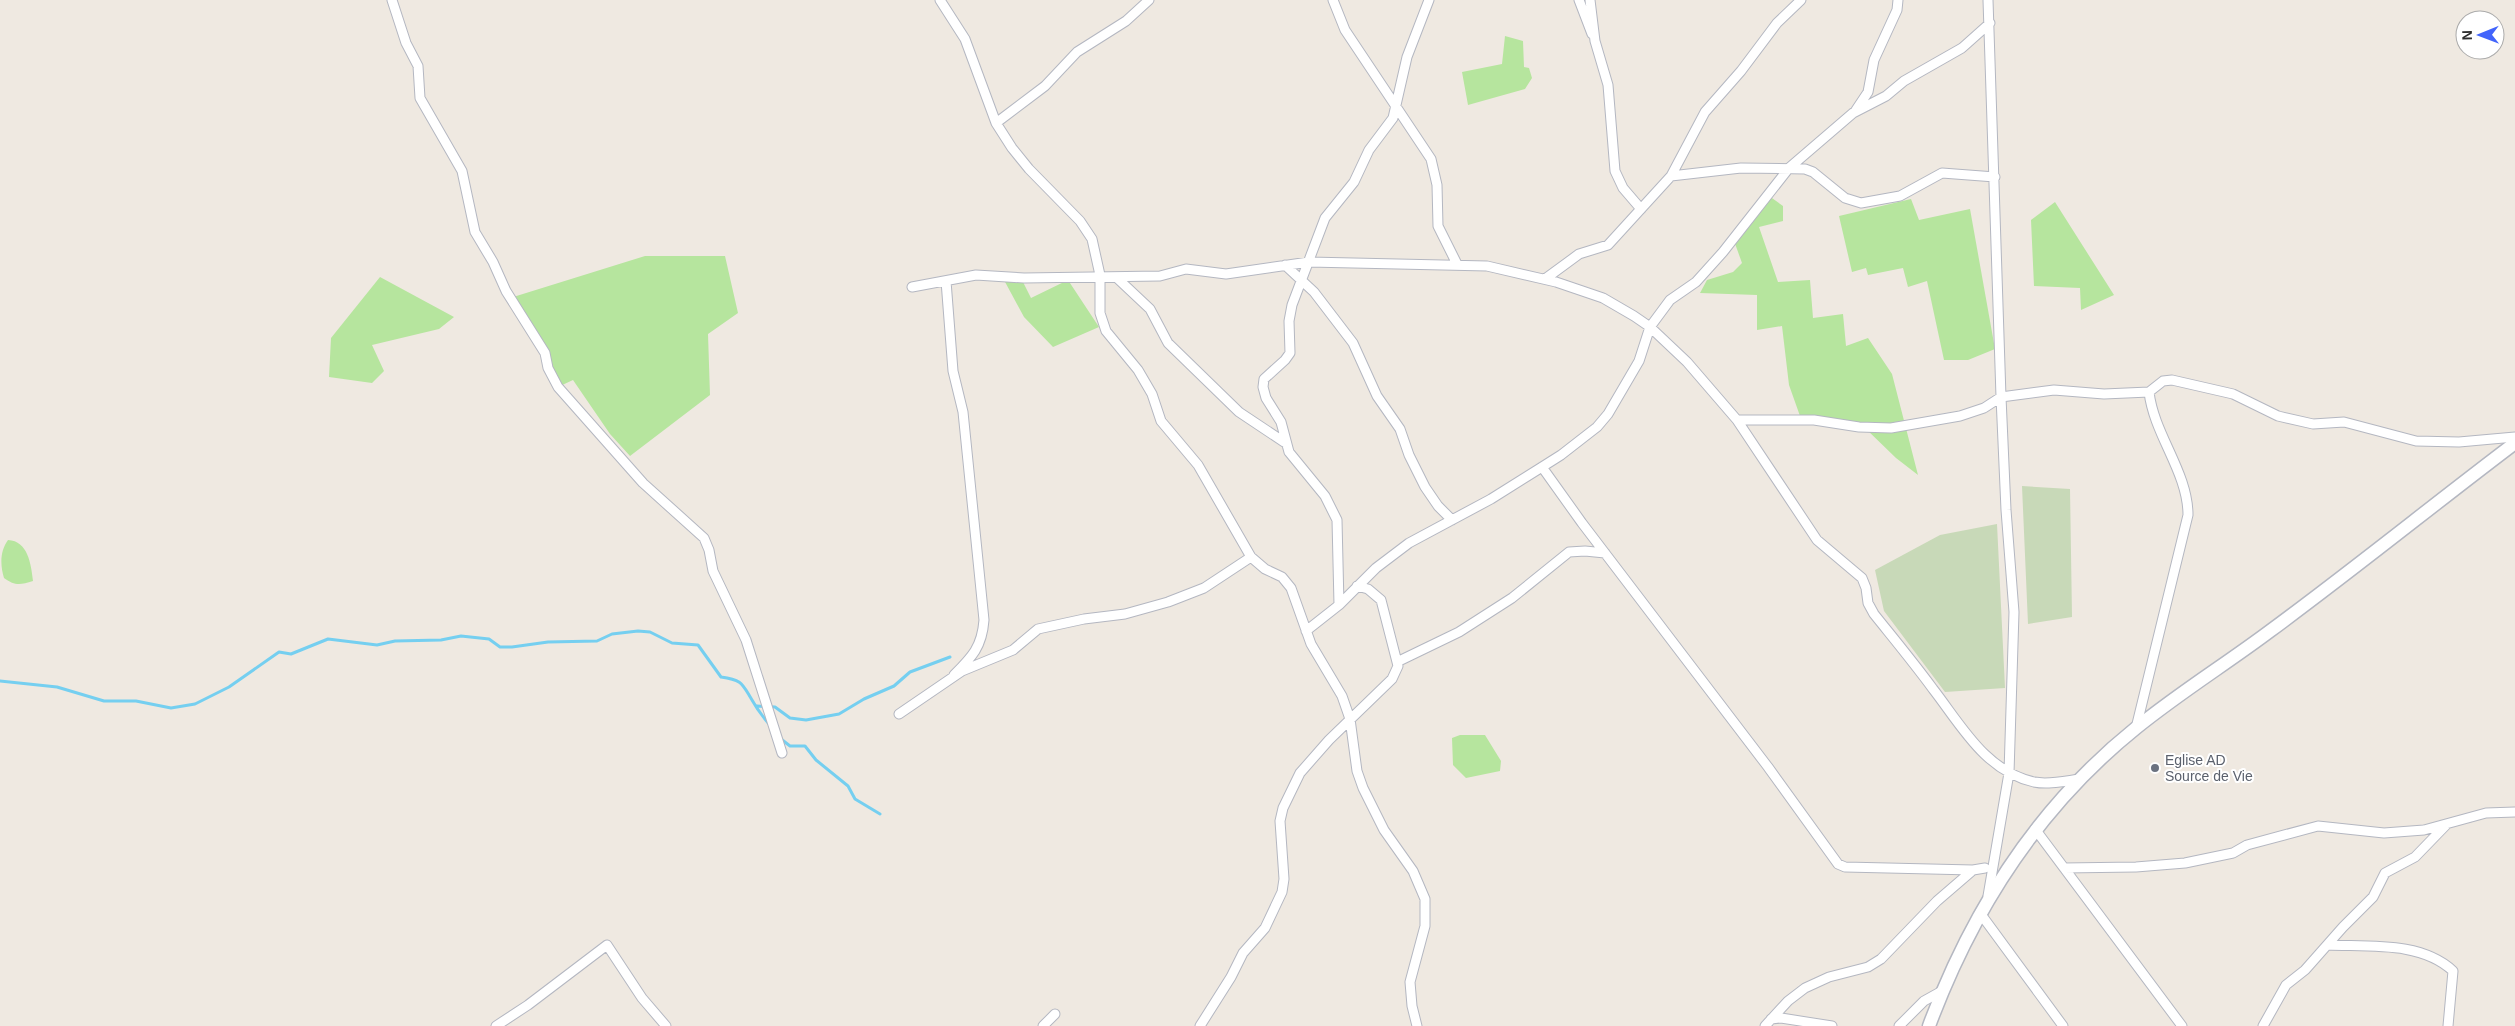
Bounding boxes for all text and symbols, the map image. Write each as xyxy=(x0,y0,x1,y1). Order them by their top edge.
north arrow xyxy=(2455,10,2505,60)
text: N xyxy=(2459,30,2475,40)
place label: Eglise AD Source de Vie xyxy=(2165,752,2253,784)
marker: Eglise AD Source de Vie xyxy=(2149,762,2161,774)

